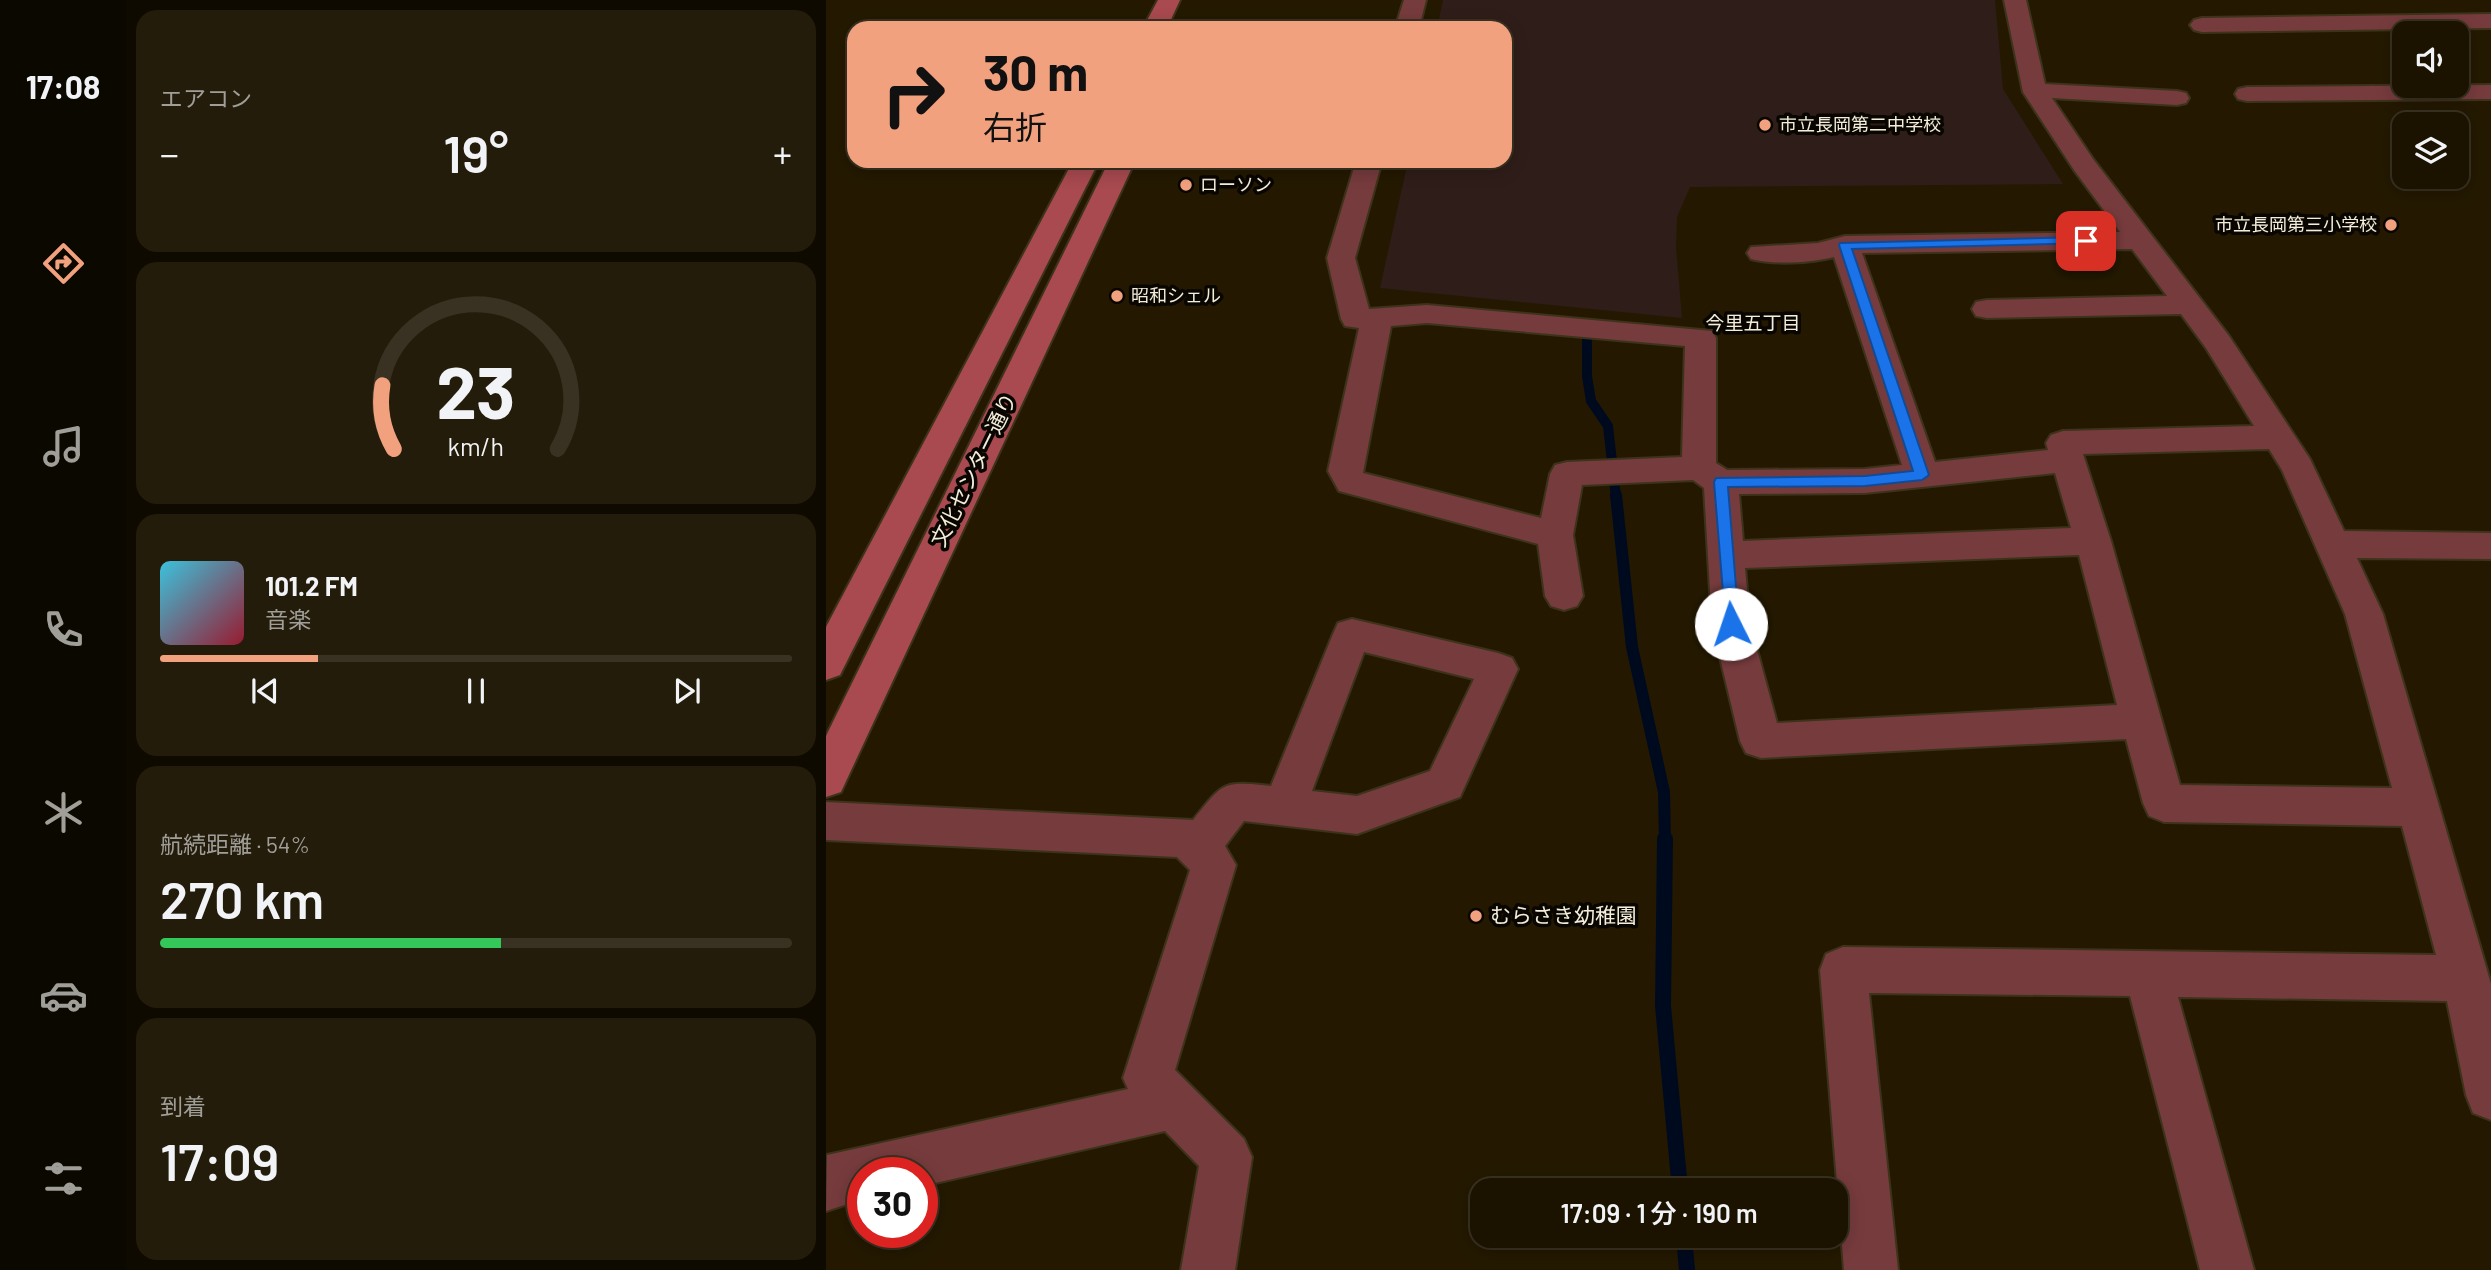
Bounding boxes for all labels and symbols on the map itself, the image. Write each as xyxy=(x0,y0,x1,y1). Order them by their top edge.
place label: 市立長岡第二中学校 xyxy=(1779,113,1941,135)
marker: 市立長岡第二中学校 xyxy=(1757,117,1773,133)
place label: ローソン xyxy=(1200,173,1272,195)
marker: ローソン xyxy=(1178,177,1194,193)
pin xyxy=(2056,211,2116,271)
place label: 市立長岡第三小学校 xyxy=(2215,213,2377,235)
marker: 市立長岡第三小学校 xyxy=(2383,217,2399,233)
place label: 昭和シェル xyxy=(1131,284,1221,306)
marker: 昭和シェル xyxy=(1109,288,1125,304)
district label: 今里五丁目 xyxy=(1705,311,1801,334)
street label: 文化センター通り xyxy=(925,388,1021,550)
position arrow xyxy=(1694,587,1768,661)
place label: むらさき幼稚園 xyxy=(1490,902,1637,927)
marker: むらさき幼稚園 xyxy=(1468,908,1484,924)
speed limit sign: 30 xyxy=(847,1157,938,1248)

